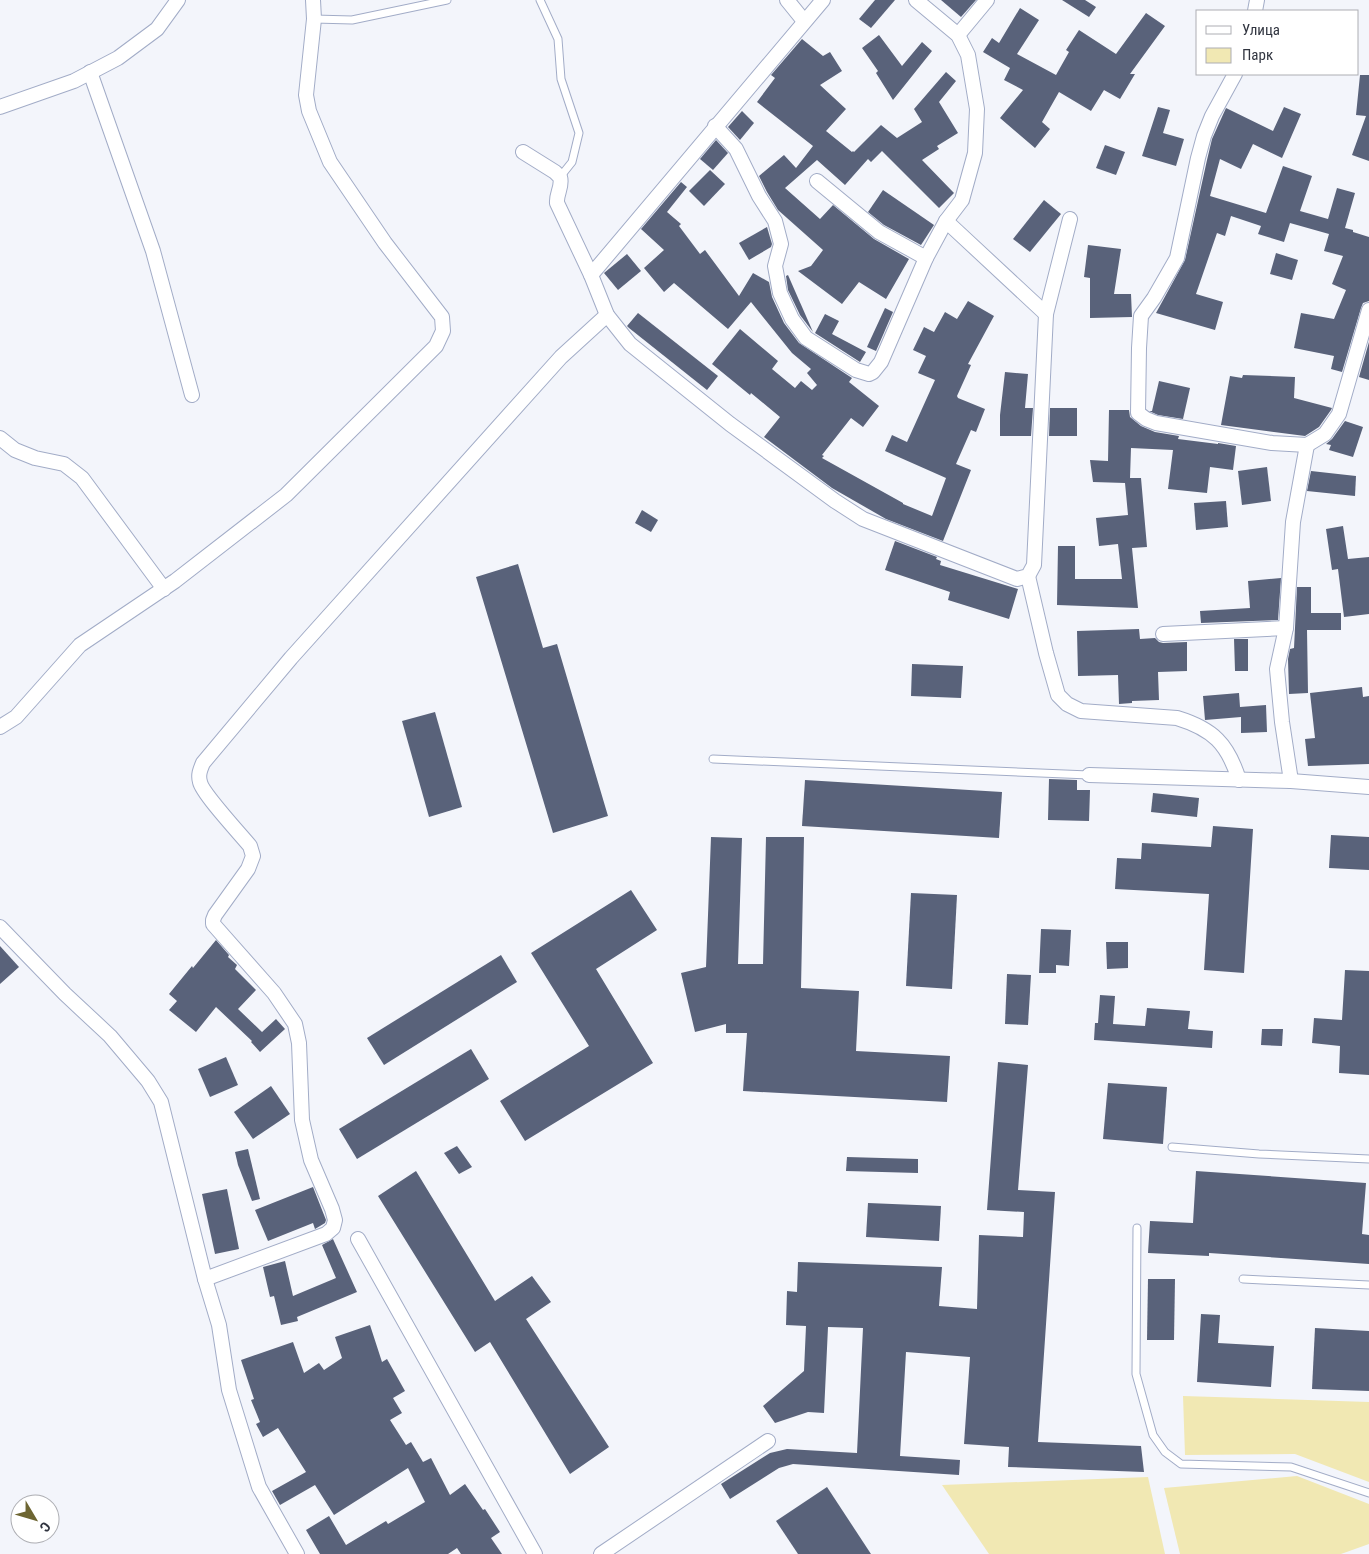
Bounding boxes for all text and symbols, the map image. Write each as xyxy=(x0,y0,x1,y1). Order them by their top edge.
legend xyxy=(1196,10,1359,75)
text: Улица xyxy=(1242,21,1280,39)
text: Парк xyxy=(1242,46,1273,64)
north arrow xyxy=(10,1494,60,1544)
text: С xyxy=(36,1519,54,1535)

